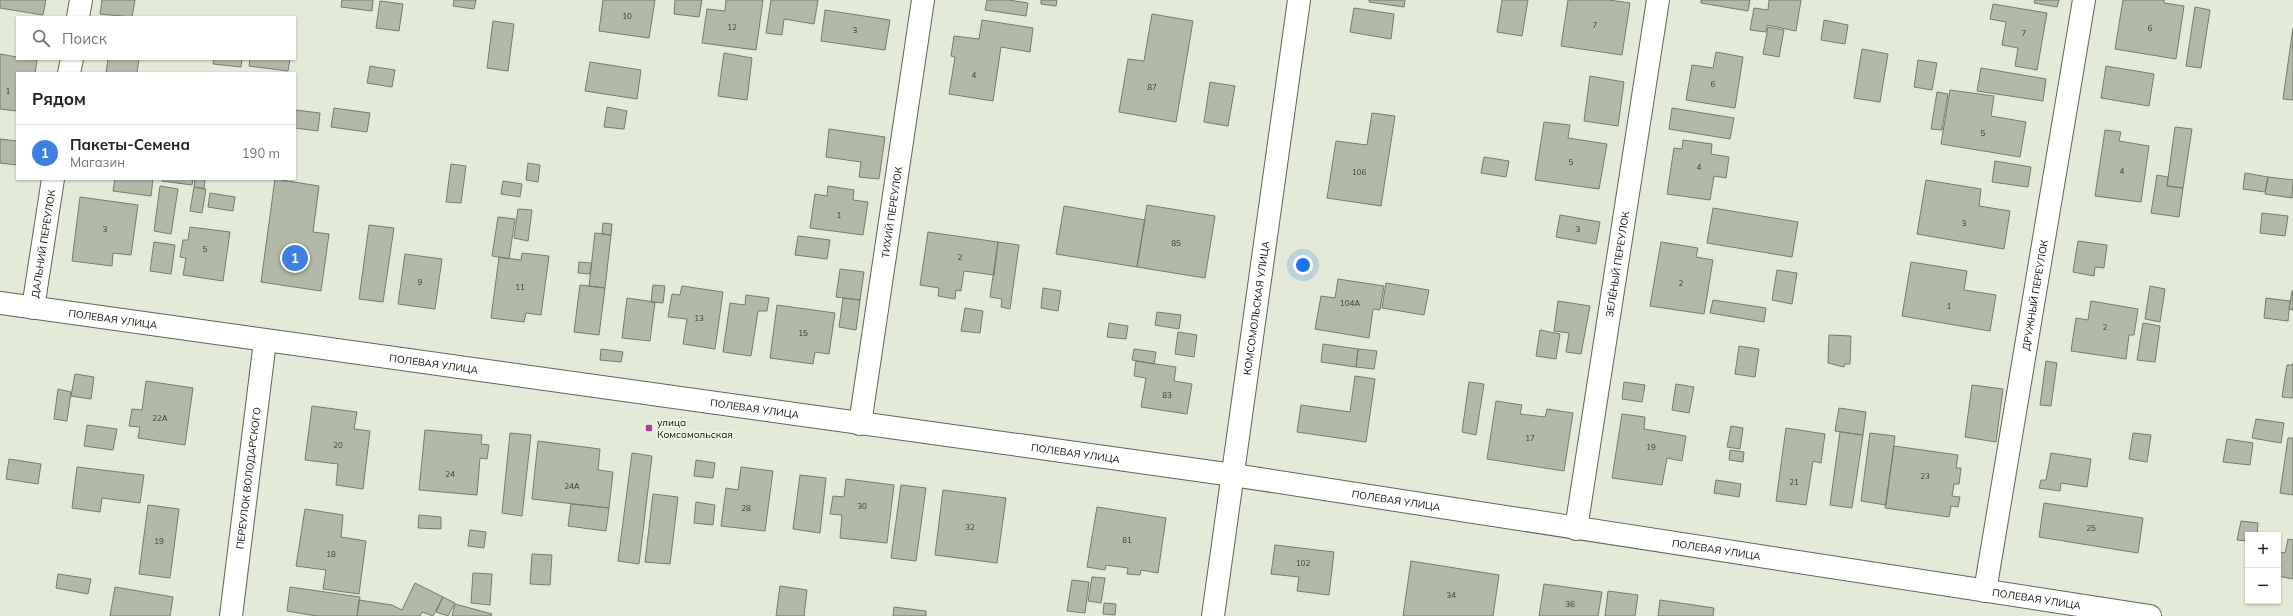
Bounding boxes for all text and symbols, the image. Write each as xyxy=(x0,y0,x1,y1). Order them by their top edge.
house number: 10 xyxy=(622,11,632,21)
search box xyxy=(16,16,296,60)
house number: 7 xyxy=(1593,20,1598,30)
house number: 12 xyxy=(727,22,737,32)
house number: 6 xyxy=(2148,23,2153,33)
house number: 3 xyxy=(853,25,858,35)
icon: search xyxy=(30,27,52,49)
house number: 7 xyxy=(2022,28,2027,38)
text: Поиск xyxy=(62,29,107,48)
house number: 4 xyxy=(972,70,977,80)
house number: 6 xyxy=(1711,79,1716,89)
house number: 87 xyxy=(1147,82,1157,92)
house number: 1 xyxy=(6,86,11,96)
text: Рядом xyxy=(32,88,86,109)
house number: 5 xyxy=(1981,128,1986,138)
text: Пакеты-Семена xyxy=(70,135,190,154)
text: 1 xyxy=(41,145,49,161)
text: 190 m xyxy=(242,145,280,161)
text: Магазин xyxy=(70,154,125,170)
house number: 5 xyxy=(1569,157,1574,167)
house number: 4 xyxy=(1697,162,1702,172)
street label: ТИХИЙ ПЕРЕУЛОК xyxy=(879,165,905,259)
house number: 4 xyxy=(2120,166,2125,176)
house number: 106 xyxy=(1352,167,1366,177)
street label: ДАЛЬНИЙ ПЕРЕУЛОК xyxy=(29,188,58,299)
house number: 1 xyxy=(837,210,842,220)
street label: ЗЕЛЁНЫЙ ПЕРЕУЛОК xyxy=(1603,210,1632,318)
house number: 3 xyxy=(1962,218,1967,228)
house number: 3 xyxy=(103,224,108,234)
house number: 3 xyxy=(1576,224,1581,234)
house number: 85 xyxy=(1171,238,1181,248)
street label: ДРУЖНЫЙ ПЕРЕУЛОК xyxy=(2019,238,2051,352)
street label: КОМСОМОЛЬСКАЯ УЛИЦА xyxy=(1241,240,1272,376)
pin: 1 xyxy=(282,243,308,273)
house number: 5 xyxy=(203,244,208,254)
house number: 2 xyxy=(958,252,963,262)
your location xyxy=(1293,255,1313,275)
house number: 9 xyxy=(418,277,423,287)
house number: 2 xyxy=(1679,278,1684,288)
house number: 11 xyxy=(515,282,525,292)
house number: 104А xyxy=(1340,298,1360,308)
house number: 1 xyxy=(1947,301,1952,311)
street label: ПОЛЕВАЯ УЛИЦА xyxy=(68,307,159,332)
house number: 13 xyxy=(694,313,704,323)
house number: 2 xyxy=(2103,322,2108,332)
house number: 15 xyxy=(798,328,808,338)
street label: ПОЛЕВАЯ УЛИЦА xyxy=(388,351,480,377)
house number: 83 xyxy=(1162,390,1172,400)
street label: ПОЛЕВАЯ УЛИЦА xyxy=(709,396,801,421)
street label: ПЕРЕУЛОК ВОЛОДАРСКОГО xyxy=(233,406,264,550)
house number: 22А xyxy=(152,413,168,423)
place label: улица Комсомольская xyxy=(657,416,733,441)
marker: улица Комсомольская xyxy=(644,423,654,433)
house number: 17 xyxy=(1525,433,1535,443)
house number: 20 xyxy=(333,440,343,450)
street label: ПОЛЕВАЯ УЛИЦА xyxy=(1030,441,1121,466)
house number: 19 xyxy=(1646,442,1656,452)
house number: 24 xyxy=(445,469,455,479)
house number: 23 xyxy=(1920,471,1930,481)
house number: 21 xyxy=(1789,477,1799,487)
house number: 24А xyxy=(564,481,580,491)
street label: ПОЛЕВАЯ УЛИЦА xyxy=(1351,487,1442,514)
house number: 30 xyxy=(857,501,867,511)
house number: 28 xyxy=(741,503,751,513)
house number: 32 xyxy=(965,522,975,532)
house number: 25 xyxy=(2086,523,2096,533)
map controls xyxy=(2245,532,2281,604)
button: + xyxy=(2245,532,2281,568)
house number: 81 xyxy=(1122,535,1132,545)
house number: 19 xyxy=(154,536,164,546)
street label: ПОЛЕВАЯ УЛИЦА xyxy=(1671,537,1762,563)
house number: 18 xyxy=(326,549,336,559)
house number: 102 xyxy=(1296,558,1310,568)
button: − xyxy=(2245,568,2281,604)
street label: ПОЛЕВАЯ УЛИЦА xyxy=(1991,586,2082,612)
house number: 34 xyxy=(1446,590,1456,600)
house number: 36 xyxy=(1565,599,1575,609)

